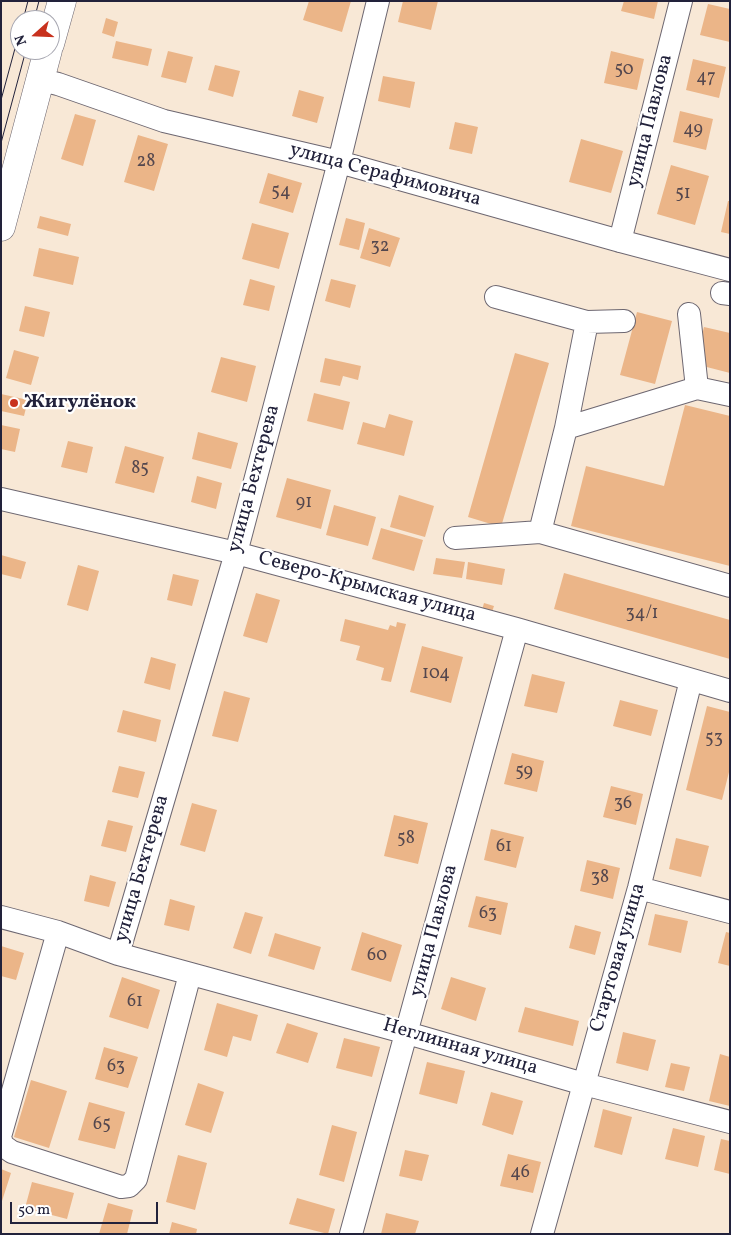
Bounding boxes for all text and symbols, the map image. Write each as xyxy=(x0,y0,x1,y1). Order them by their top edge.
north arrow xyxy=(10,10,60,60)
text: N xyxy=(11,32,32,48)
street label: улица Павлова xyxy=(623,52,679,190)
house number: 50 xyxy=(614,60,634,82)
house number: 47 xyxy=(696,68,716,90)
house number: 49 xyxy=(683,120,703,142)
street label: улица Серафимовича xyxy=(287,139,483,213)
house number: 28 xyxy=(137,152,155,174)
house number: 54 xyxy=(271,182,291,204)
house number: 51 xyxy=(675,184,691,206)
house number: 32 xyxy=(371,237,389,259)
place label: Жигулёнок xyxy=(24,391,136,415)
marker: Жигулёнок xyxy=(8,397,20,409)
street label: улица Бехтерева xyxy=(224,402,286,556)
house number: 85 xyxy=(131,459,149,481)
house number: 91 xyxy=(296,493,312,515)
street label: Северо-Крымская улица xyxy=(255,547,479,629)
house number: 34/1 xyxy=(626,604,658,626)
house number: 104 xyxy=(422,664,450,686)
house number: 53 xyxy=(705,729,723,751)
house number: 59 xyxy=(515,762,533,784)
street label: улица Бехтерева xyxy=(110,792,176,946)
house number: 36 xyxy=(614,794,632,816)
house number: 58 xyxy=(397,829,415,851)
house number: 61 xyxy=(496,837,512,859)
street label: улица Павлова xyxy=(406,862,464,1000)
house number: 38 xyxy=(591,868,609,890)
street label: Стартовая улица xyxy=(586,881,652,1035)
house number: 63 xyxy=(479,904,497,926)
house number: 60 xyxy=(367,946,387,968)
house number: 61 xyxy=(127,992,143,1014)
street label: Неглинная улица xyxy=(380,1014,540,1082)
house number: 63 xyxy=(107,1057,125,1079)
house number: 65 xyxy=(93,1115,111,1137)
house number: 46 xyxy=(510,1163,530,1185)
scale bar xyxy=(12,1192,160,1224)
text: 50 m xyxy=(18,1200,50,1221)

